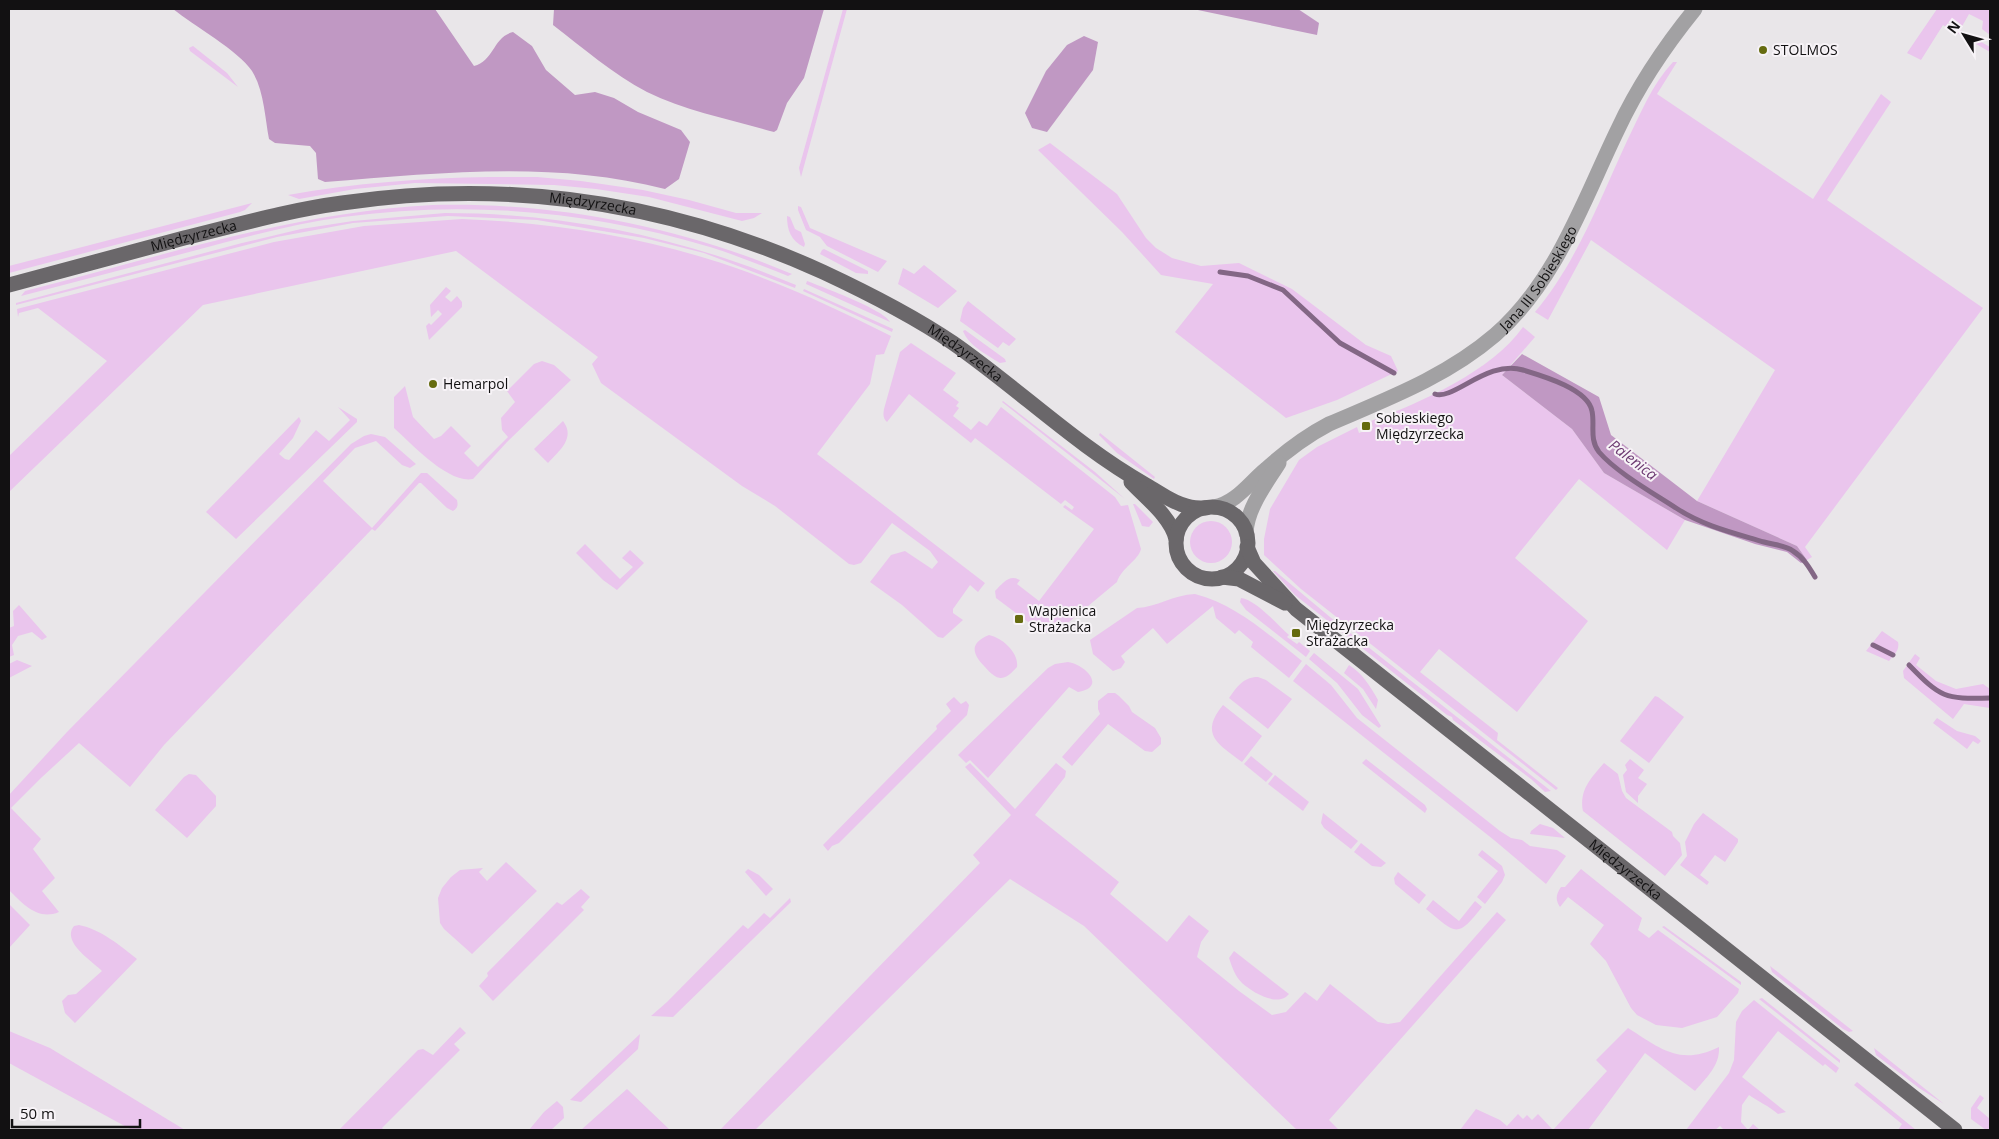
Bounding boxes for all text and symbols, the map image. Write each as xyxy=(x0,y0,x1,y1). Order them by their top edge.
north arrow xyxy=(1939,10,1989,60)
text: N xyxy=(1942,17,1964,37)
place label: STOLMOS xyxy=(1773,40,1838,59)
marker: STOLMOS xyxy=(1757,44,1769,56)
street label: Międzyrzecka xyxy=(548,187,638,219)
street label: Międzyrzecka xyxy=(148,215,239,256)
street label: Jana III Sobieskiego xyxy=(1494,222,1581,336)
street label: Międzyrzecka xyxy=(924,319,1007,386)
place label: Hemarpol xyxy=(443,374,508,393)
marker: Hemarpol xyxy=(427,378,439,390)
place label: Sobieskiego Międzyrzecka xyxy=(1376,408,1464,443)
marker: Sobieskiego Międzyrzecka xyxy=(1360,420,1372,432)
water label: Palenica xyxy=(1605,434,1662,484)
place label: Wapienica Strażacka xyxy=(1029,601,1096,636)
marker: Wapienica Strażacka xyxy=(1013,613,1025,625)
place label: Międzyrzecka Strażacka xyxy=(1306,615,1394,650)
marker: Międzyrzecka Strażacka xyxy=(1290,627,1302,639)
street label: Międzyrzecka xyxy=(1585,834,1666,904)
scale bar xyxy=(12,1096,140,1128)
text: 50 m xyxy=(20,1103,55,1123)

